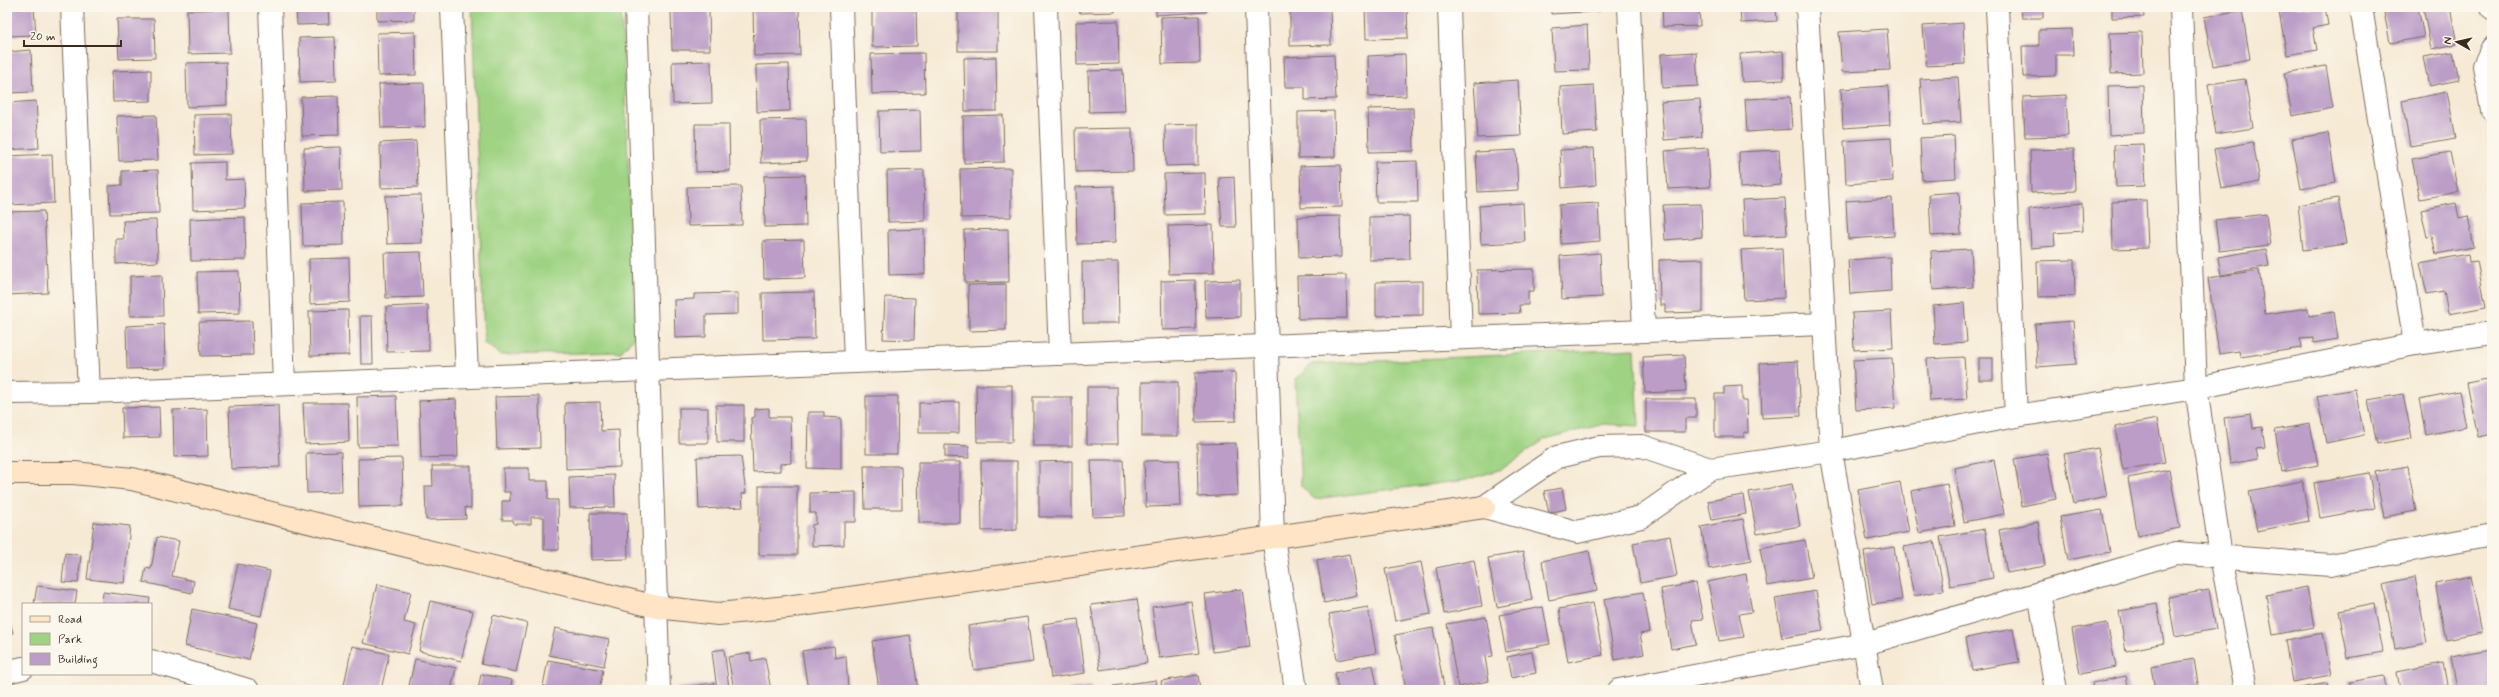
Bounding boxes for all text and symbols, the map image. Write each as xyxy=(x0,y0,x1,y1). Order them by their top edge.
scale bar xyxy=(24,22,121,48)
north arrow xyxy=(2437,22,2477,62)
text: 20 m xyxy=(30,29,56,45)
text: N xyxy=(2441,36,2456,45)
legend xyxy=(22,603,152,675)
text: Road xyxy=(58,612,82,628)
text: Park xyxy=(58,632,82,648)
text: Building xyxy=(58,652,98,669)

